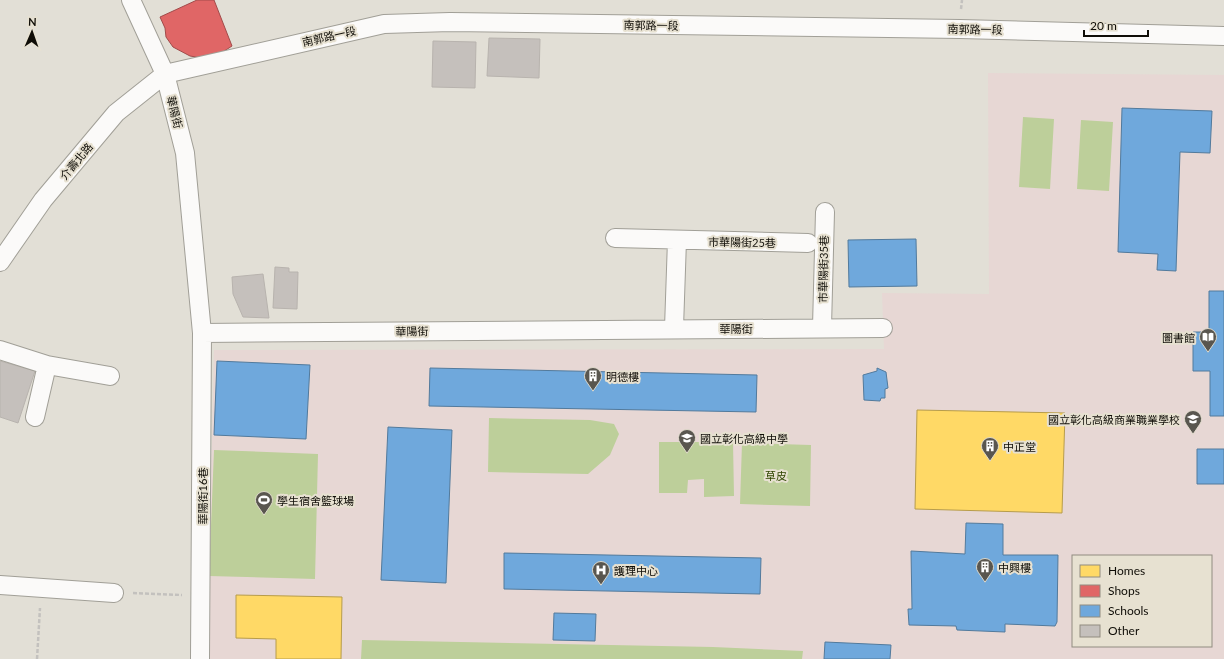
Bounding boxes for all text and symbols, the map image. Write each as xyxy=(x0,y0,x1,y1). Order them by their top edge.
north arrow xyxy=(12,12,52,52)
scale bar xyxy=(1084,12,1148,38)
text: N xyxy=(28,15,37,28)
street label: 南郭路一段 xyxy=(623,18,679,32)
text: 20 m xyxy=(1090,18,1117,33)
street label: 南郭路一段 xyxy=(947,22,1003,36)
street label: 南郭路一段 xyxy=(301,23,357,49)
street label: 華陽街 xyxy=(165,94,185,130)
street label: 介壽北路 xyxy=(57,140,95,182)
street label: 市華陽街25巷 xyxy=(708,235,776,249)
street label: 市華陽街35巷 xyxy=(816,235,830,303)
street label: 華陽街 xyxy=(720,322,753,335)
street label: 華陽街 xyxy=(395,324,429,338)
library icon: 圖書館 xyxy=(1198,327,1218,352)
place label: 圖書館 xyxy=(1162,331,1195,344)
building icon: 明德樓 xyxy=(583,366,603,391)
place label: 明德樓 xyxy=(606,370,639,383)
school or university icon: 國立彰化高級商業職業學校 xyxy=(1183,409,1203,434)
place label: 國立彰化高級商業職業學校 xyxy=(1048,413,1180,426)
school or university icon: 國立彰化高級中學 xyxy=(677,428,697,453)
place label: 國立彰化高級中學 xyxy=(700,432,788,445)
building icon: 中正堂 xyxy=(980,436,1000,461)
place label: 中正堂 xyxy=(1003,440,1036,453)
street label: 華陽街16巷 xyxy=(196,468,209,524)
park label: 草皮 xyxy=(765,469,787,482)
sports icon: 學生宿舍籃球場 xyxy=(254,490,274,515)
place label: 學生宿舍籃球場 xyxy=(277,494,354,507)
legend xyxy=(1072,555,1212,647)
building icon: 中興樓 xyxy=(975,557,995,582)
hospital icon: 護理中心 xyxy=(591,560,611,585)
place label: 中興樓 xyxy=(998,561,1031,574)
text: Homes xyxy=(1108,563,1145,578)
place label: 護理中心 xyxy=(614,564,658,577)
text: Shops xyxy=(1108,583,1140,598)
text: Schools xyxy=(1108,603,1149,618)
text: Other xyxy=(1108,623,1140,638)

